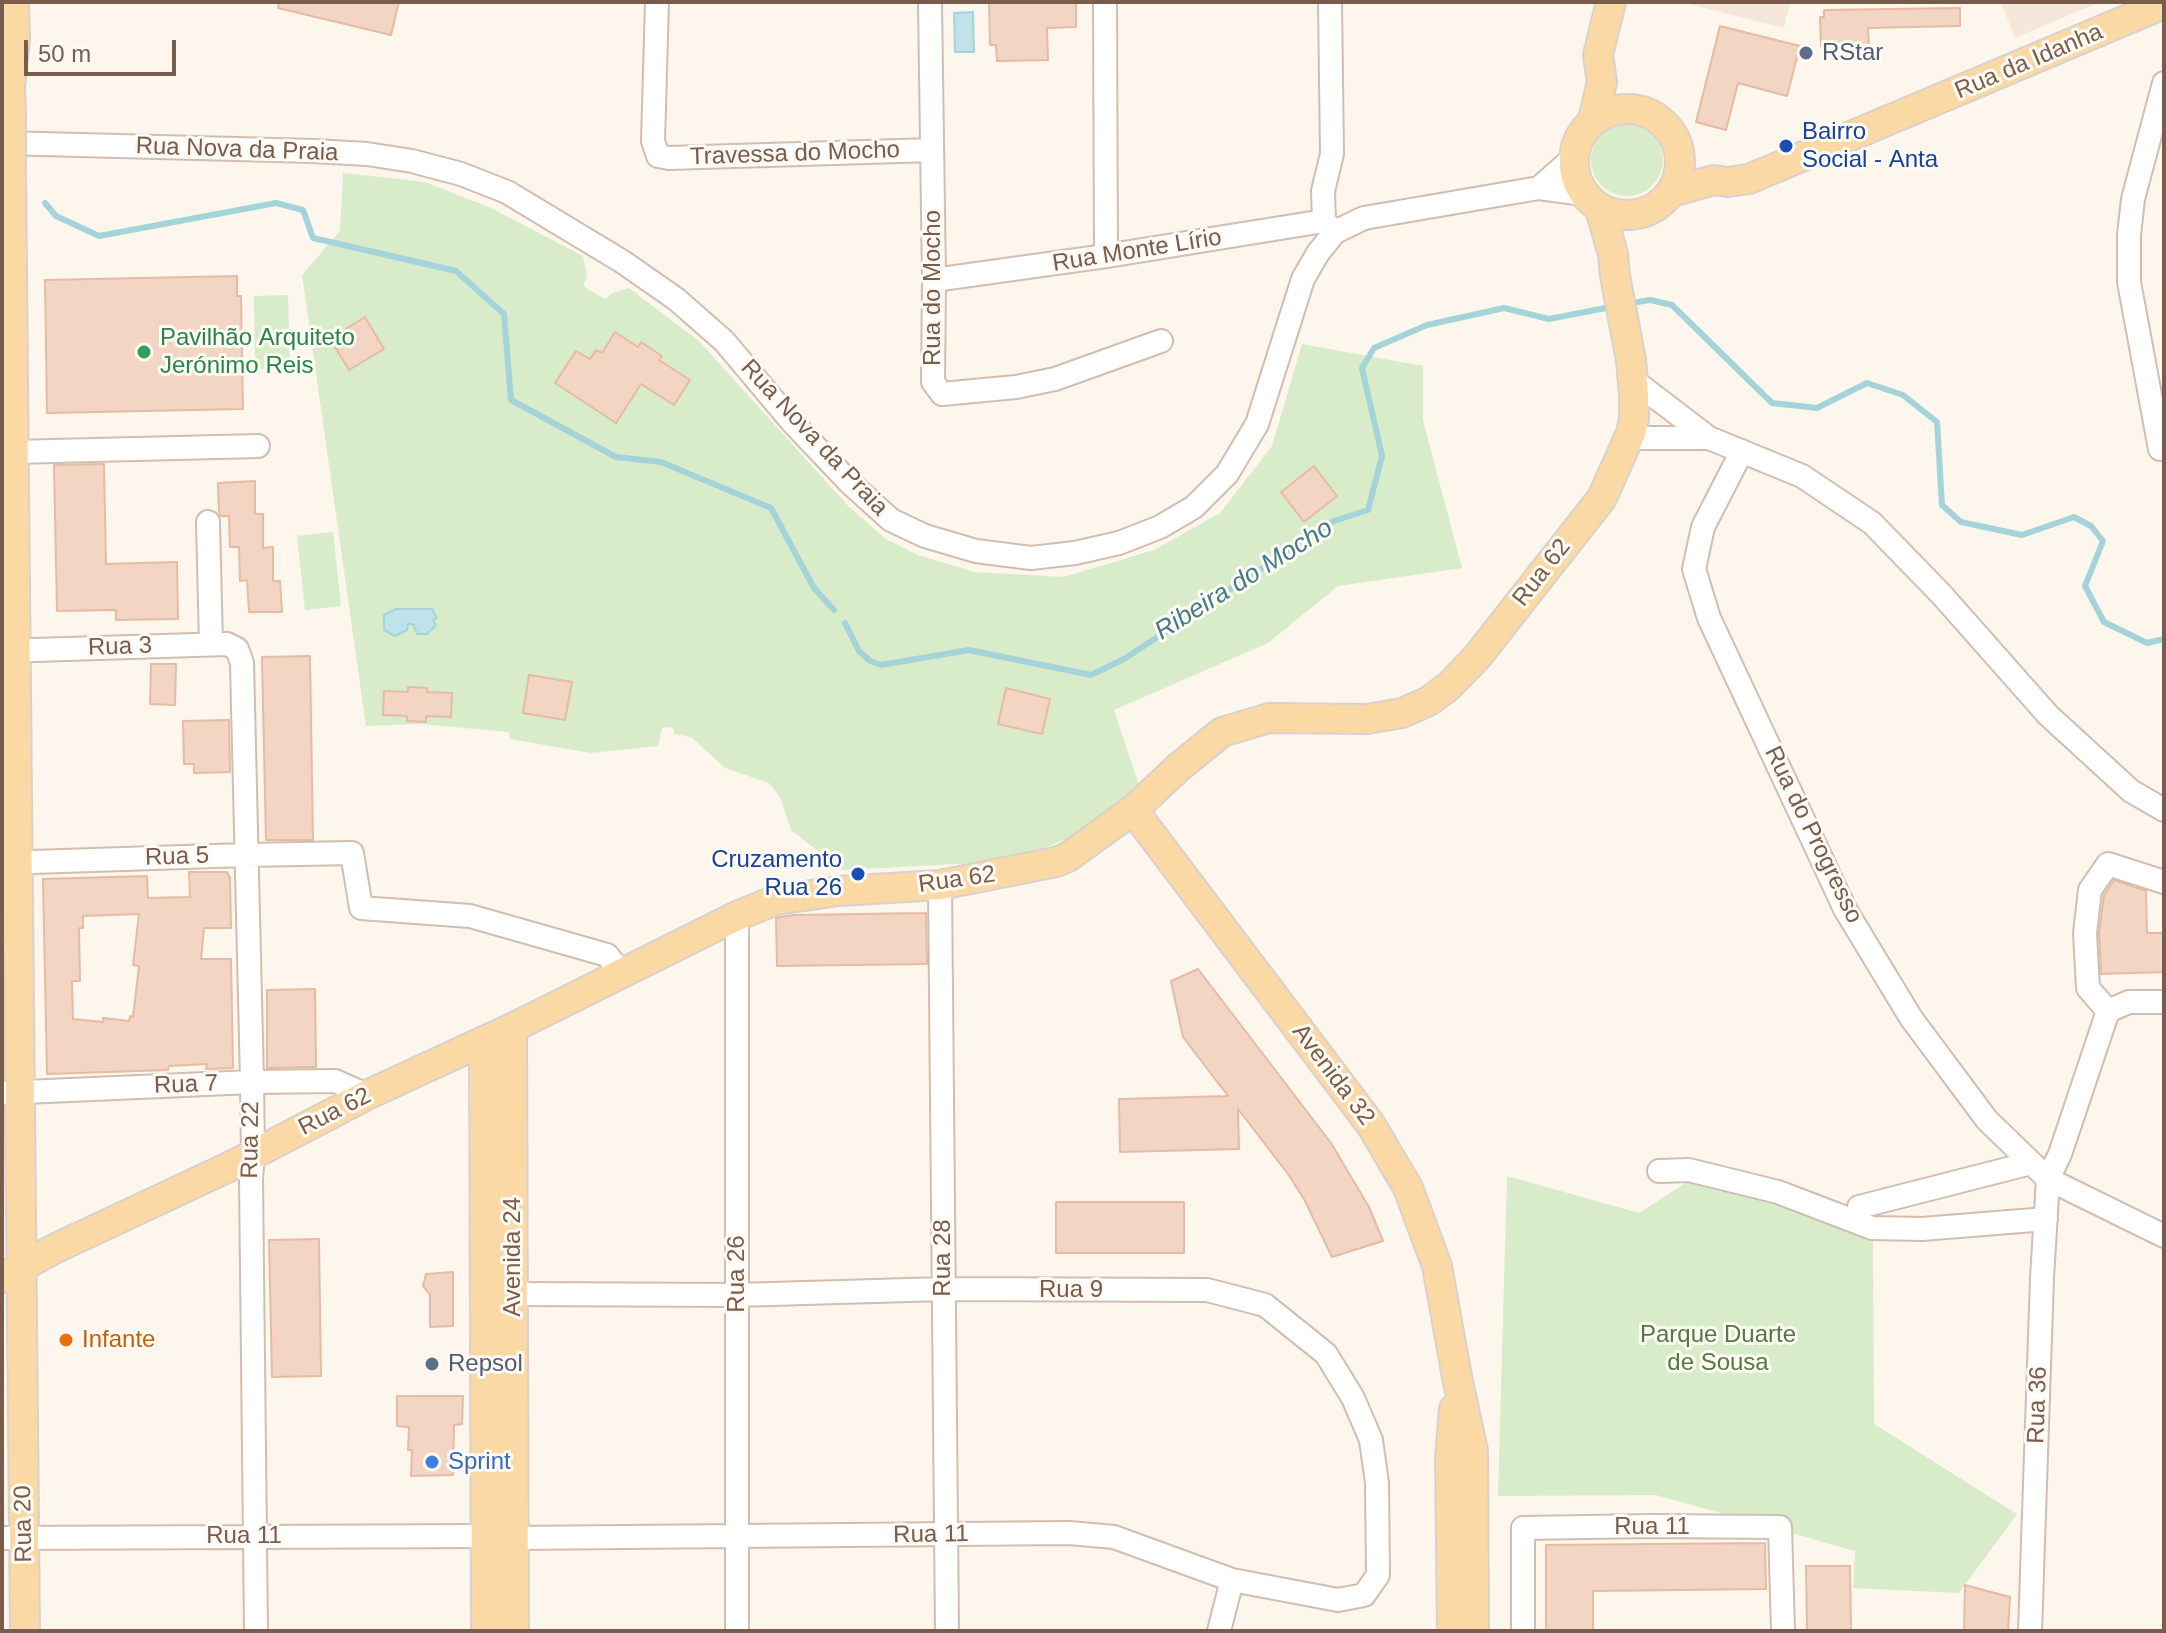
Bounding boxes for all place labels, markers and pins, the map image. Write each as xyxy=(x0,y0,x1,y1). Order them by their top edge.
place label: RStar xyxy=(1822,39,1883,67)
marker: RStar xyxy=(1797,44,1815,62)
place label: Bairro Social - Anta xyxy=(1802,118,1938,174)
marker: Bairro Social - Anta xyxy=(1777,137,1795,155)
place label: Pavilhão Arquiteto Jerónimo Reis xyxy=(160,324,355,380)
marker: Pavilhão Arquiteto Jerónimo Reis xyxy=(135,343,153,361)
place label: Cruzamento Rua 26 xyxy=(711,846,842,902)
marker: Cruzamento Rua 26 xyxy=(849,865,867,883)
place label: Infante xyxy=(82,1326,155,1354)
marker: Infante xyxy=(57,1331,75,1349)
place label: Repsol xyxy=(448,1350,523,1378)
marker: Repsol xyxy=(423,1355,441,1373)
place label: Sprint xyxy=(448,1448,511,1476)
marker: Sprint xyxy=(423,1453,441,1471)

